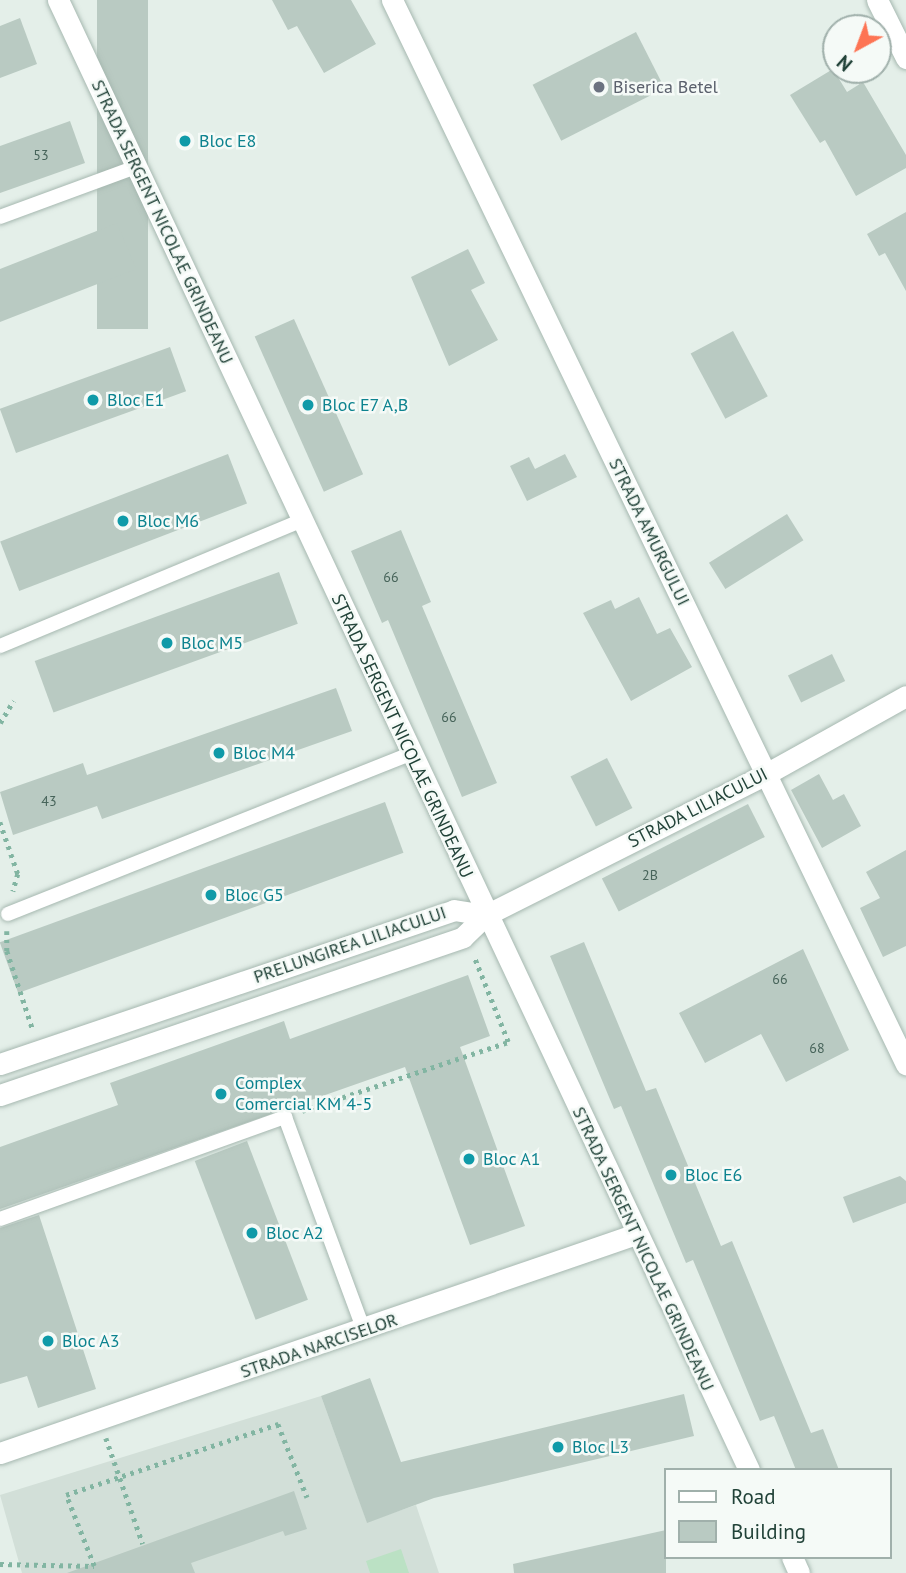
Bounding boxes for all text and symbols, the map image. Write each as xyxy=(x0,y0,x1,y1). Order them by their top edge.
north arrow xyxy=(822,14,892,84)
text: N xyxy=(832,50,857,76)
street label: STRADA SERGENT NICOLAE GRINDEANU xyxy=(86,76,238,368)
place label: Biserica Betel xyxy=(613,76,718,98)
marker: Biserica Betel xyxy=(591,79,607,95)
place label: Bloc E8 xyxy=(199,130,257,152)
marker: Bloc E8 xyxy=(177,133,193,149)
house number: 53 xyxy=(33,147,49,163)
place label: Bloc E1 xyxy=(107,389,165,411)
marker: Bloc E1 xyxy=(85,392,101,408)
place label: Bloc E7 A,B xyxy=(322,394,410,416)
marker: Bloc E7 A,B xyxy=(300,397,316,413)
street label: STRADA AMURGULUI xyxy=(604,454,694,610)
place label: Bloc M6 xyxy=(137,510,199,532)
marker: Bloc M6 xyxy=(115,513,131,529)
house number: 66 xyxy=(383,569,399,585)
street label: STRADA SERGENT NICOLAE GRINDEANU xyxy=(326,590,478,882)
place label: Bloc M5 xyxy=(181,632,243,654)
marker: Bloc M5 xyxy=(159,635,175,651)
house number: 66 xyxy=(441,709,457,725)
place label: Bloc M4 xyxy=(233,742,295,764)
marker: Bloc M4 xyxy=(211,745,227,761)
street label: STRADA LILIACULUI xyxy=(624,763,772,853)
house number: 43 xyxy=(41,793,57,809)
house number: 2B xyxy=(642,867,658,883)
place label: Bloc G5 xyxy=(225,884,284,906)
marker: Bloc G5 xyxy=(203,887,219,903)
street label: PRELUNGIREA LILIACULUI xyxy=(251,902,449,988)
house number: 66 xyxy=(772,971,788,987)
house number: 68 xyxy=(809,1040,825,1056)
place label: Complex Comercial KM 4-5 xyxy=(235,1073,372,1116)
marker: Complex Comercial KM 4-5 xyxy=(213,1086,229,1102)
street label: STRADA SERGENT NICOLAE GRINDEANU xyxy=(567,1103,719,1395)
place label: Bloc A1 xyxy=(483,1148,542,1170)
marker: Bloc A1 xyxy=(461,1151,477,1167)
place label: Bloc E6 xyxy=(685,1164,743,1186)
marker: Bloc E6 xyxy=(663,1167,679,1183)
place label: Bloc A2 xyxy=(266,1222,325,1244)
marker: Bloc A2 xyxy=(244,1225,260,1241)
street label: STRADA NARCISELOR xyxy=(237,1309,401,1383)
place label: Bloc A3 xyxy=(62,1330,121,1352)
marker: Bloc A3 xyxy=(40,1333,56,1349)
place label: Bloc L3 xyxy=(572,1436,629,1458)
marker: Bloc L3 xyxy=(550,1439,566,1455)
legend xyxy=(664,1468,892,1559)
text: Road xyxy=(731,1483,775,1510)
text: Building xyxy=(731,1518,806,1545)

